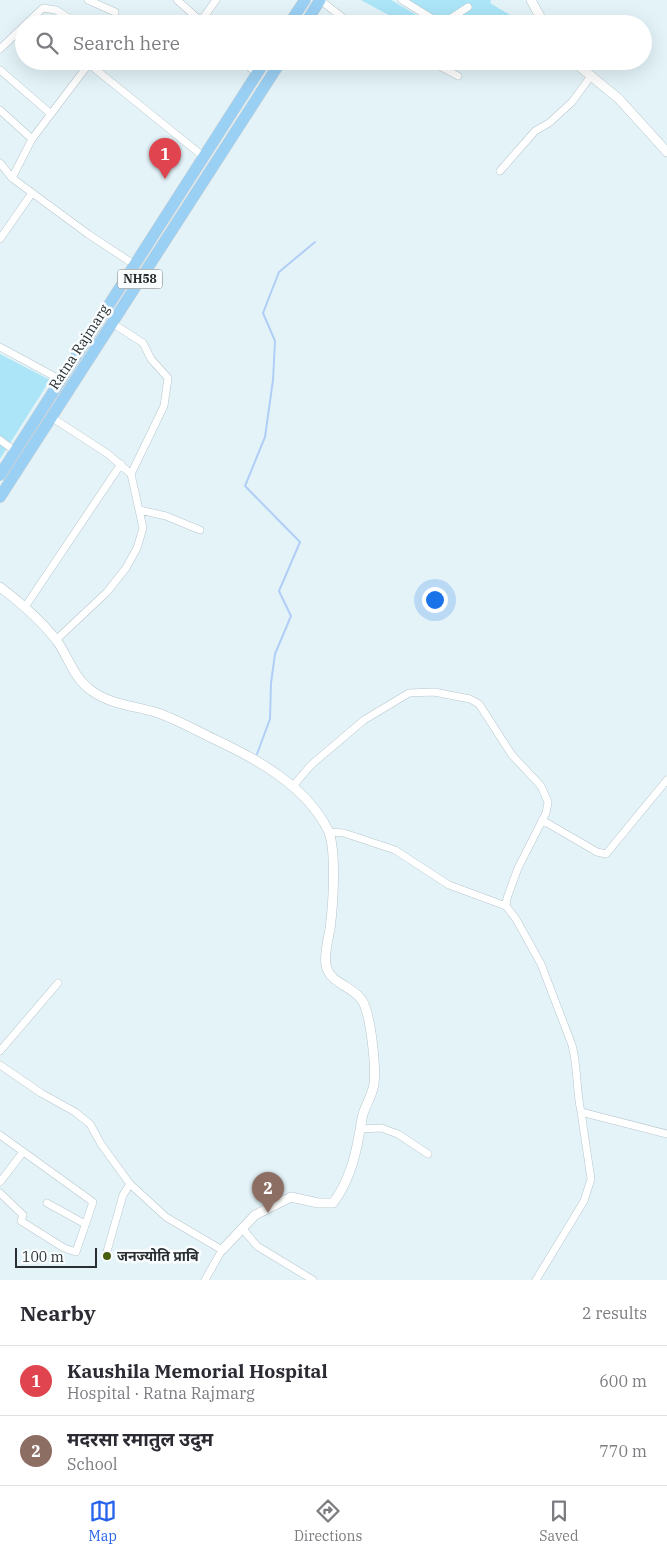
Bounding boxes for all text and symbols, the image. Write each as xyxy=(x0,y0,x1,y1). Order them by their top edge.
search box xyxy=(15,15,652,70)
icon: search xyxy=(33,29,61,57)
text: Search here xyxy=(73,31,180,55)
pin: 1 xyxy=(149,138,181,179)
road number: NH58 xyxy=(118,270,162,288)
street label: Ratna Rajmarg xyxy=(45,301,113,393)
your location xyxy=(422,587,448,613)
pin: 2 xyxy=(252,1172,284,1213)
scale bar xyxy=(15,1245,98,1268)
place label: जनज्योति प्राबि xyxy=(117,1247,199,1265)
text: 100 m xyxy=(22,1248,64,1266)
marker: जनज्योति प्राबि xyxy=(101,1250,113,1262)
text: Nearby xyxy=(20,1299,96,1327)
text: 2 results xyxy=(582,1303,647,1323)
text: Kaushila Memorial Hospital xyxy=(67,1359,328,1383)
text: 1 xyxy=(31,1371,41,1391)
text: 600 m xyxy=(599,1371,647,1391)
text: Hospital · Ratna Rajmarg xyxy=(67,1383,255,1403)
text: मदरसा रमातुल उदुम xyxy=(67,1427,213,1451)
text: 2 xyxy=(31,1441,41,1461)
text: 770 m xyxy=(599,1441,647,1461)
text: School xyxy=(67,1454,118,1474)
tab: Map xyxy=(89,1497,117,1545)
tab: Directions xyxy=(294,1497,362,1545)
tab: Saved xyxy=(539,1497,578,1545)

